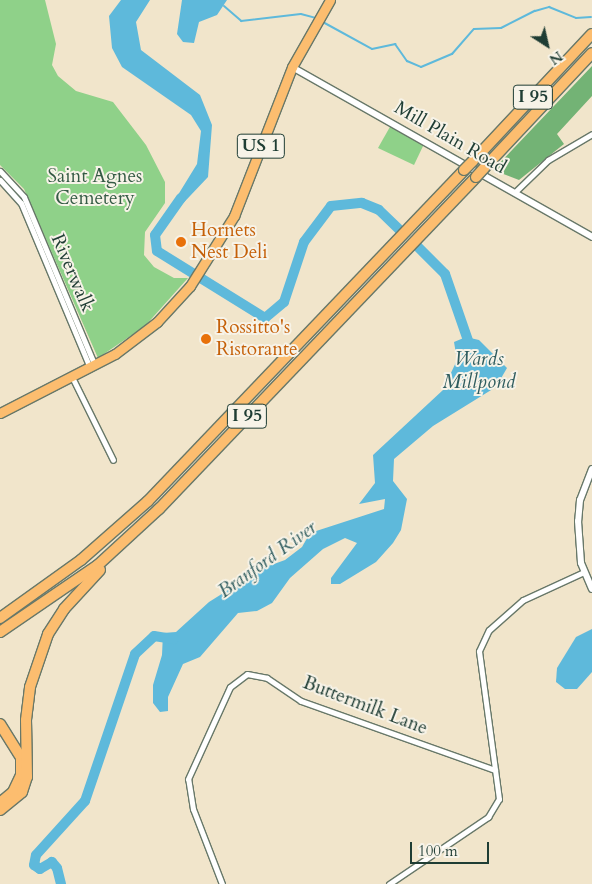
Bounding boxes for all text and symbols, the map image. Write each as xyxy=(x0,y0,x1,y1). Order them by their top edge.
north arrow xyxy=(522,20,572,70)
text: N xyxy=(545,46,566,69)
road number: I 95 xyxy=(512,81,554,112)
street label: Mill Plain Road xyxy=(390,97,510,179)
road number: US 1 xyxy=(236,130,286,162)
park label: Saint Agnes Cemetery xyxy=(48,166,142,210)
place label: Hornets Nest Deli xyxy=(191,220,268,264)
street label: Riverwalk xyxy=(45,231,99,315)
marker: Hornets Nest Deli xyxy=(175,236,187,248)
place label: Rossitto's Ristorante xyxy=(216,317,298,361)
marker: Rossitto's Ristorante xyxy=(200,333,212,345)
water label: Wards Millpond xyxy=(443,346,515,393)
road number: I 95 xyxy=(226,401,268,432)
water label: Branford River xyxy=(213,515,321,603)
street label: Buttermilk Lane xyxy=(300,672,430,740)
scale bar xyxy=(412,832,491,864)
text: 100 m xyxy=(418,841,458,861)

